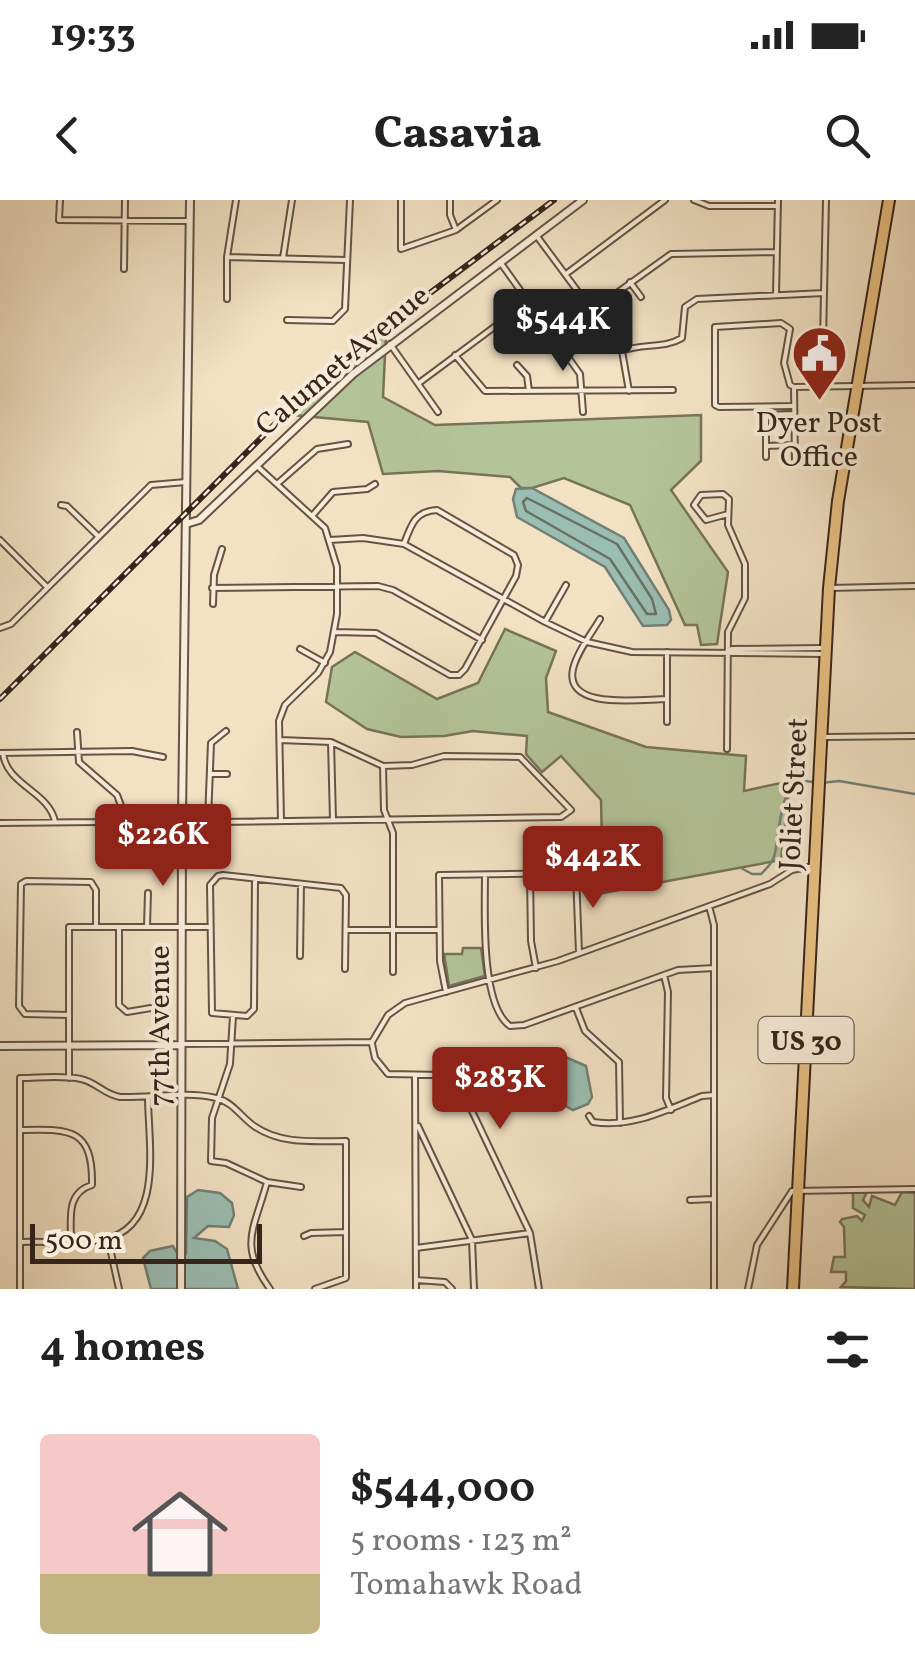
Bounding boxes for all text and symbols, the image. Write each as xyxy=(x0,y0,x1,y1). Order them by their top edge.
text: 19:33 xyxy=(50,9,136,62)
text: Casavia xyxy=(374,104,541,167)
icon: back xyxy=(40,108,95,163)
icon: search xyxy=(820,108,875,163)
street label: Calumet Avenue xyxy=(247,276,439,447)
pin: $544K xyxy=(493,289,633,374)
text: $544K xyxy=(515,299,611,343)
public building icon: Dyer Post Office xyxy=(789,324,849,403)
place label: Dyer Post Office xyxy=(756,403,882,479)
street label: Joliet Street xyxy=(770,717,820,872)
pin: $226K xyxy=(93,804,233,889)
text: $226K xyxy=(117,814,209,858)
pin: $442K xyxy=(523,826,663,911)
text: $442K xyxy=(545,836,641,880)
street label: 77th Avenue xyxy=(140,945,182,1107)
road number: US 30 xyxy=(758,1017,854,1063)
pin: $283K xyxy=(430,1047,570,1132)
text: $283K xyxy=(454,1057,546,1101)
scale bar xyxy=(30,1219,262,1264)
text: 500 m xyxy=(45,1222,123,1261)
text: 4 homes xyxy=(40,1320,205,1379)
icon: filters xyxy=(820,1322,875,1377)
text: $544,000 xyxy=(350,1461,535,1520)
icon: home xyxy=(120,1474,240,1594)
text: 5 rooms · 123 m² xyxy=(350,1520,572,1564)
text: Tomahawk Road xyxy=(350,1564,583,1608)

